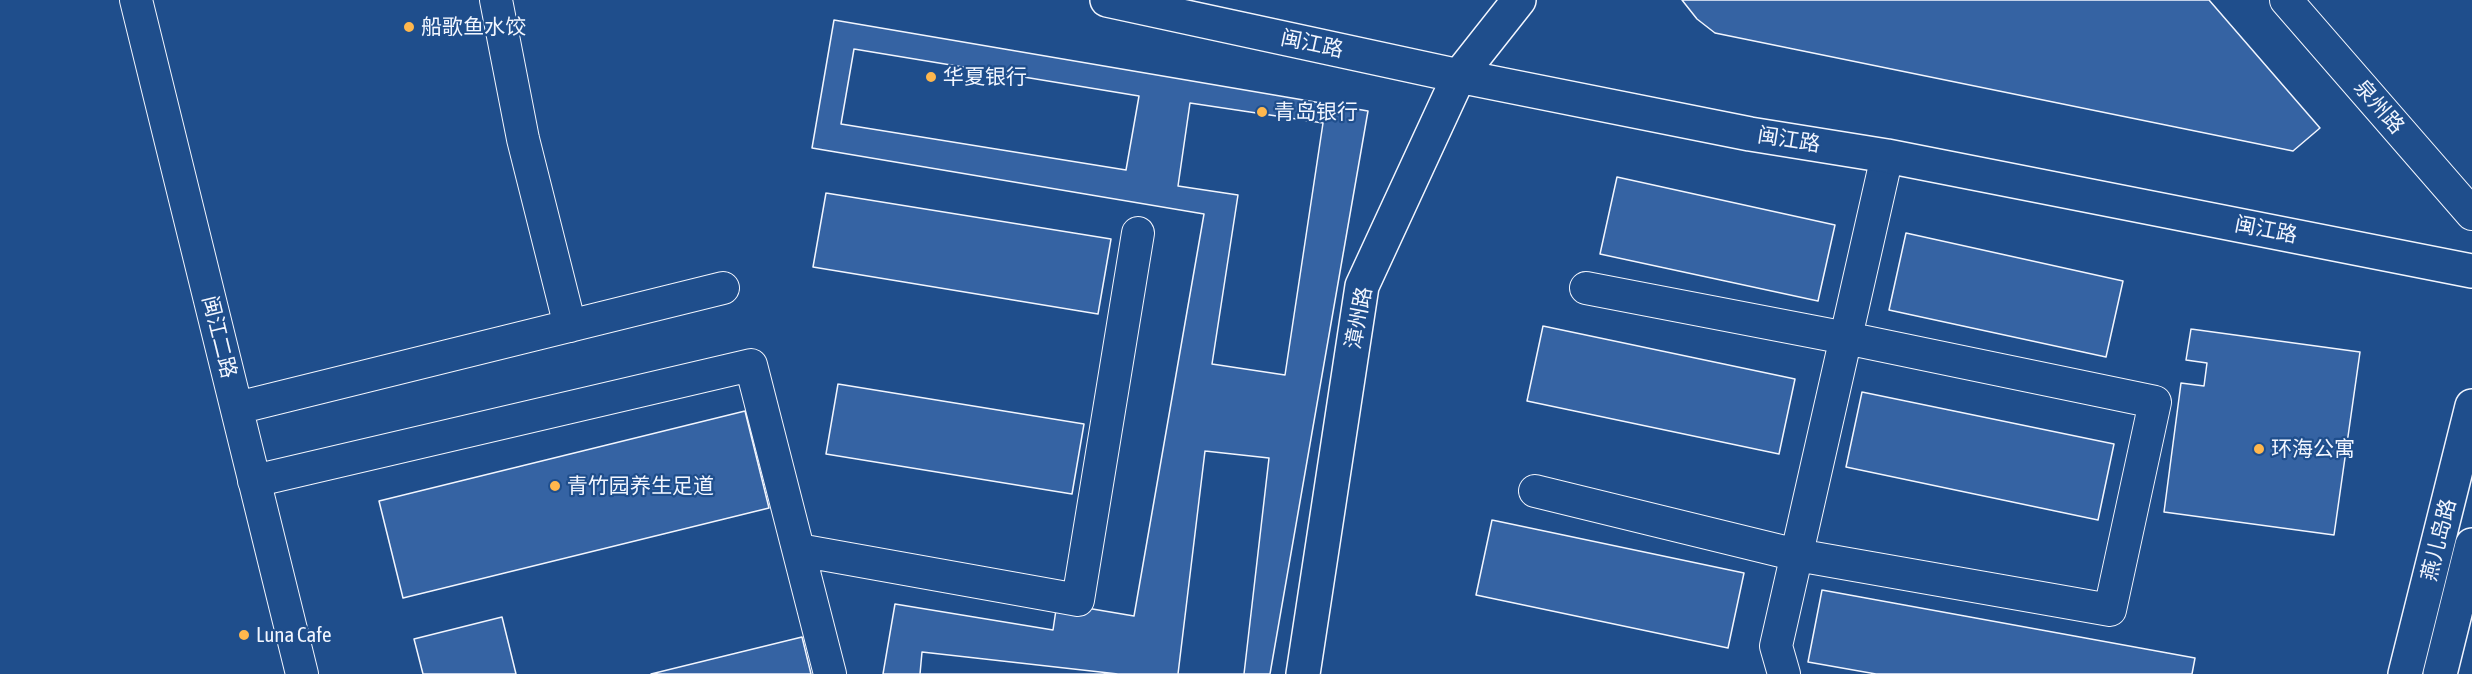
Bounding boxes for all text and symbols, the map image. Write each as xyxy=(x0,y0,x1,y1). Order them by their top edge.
place label: 船歌鱼水饺 xyxy=(421,14,526,40)
marker: 船歌鱼水饺 xyxy=(402,20,416,34)
street label: 闽江路 xyxy=(1279,25,1345,63)
place label: 华夏银行 xyxy=(943,64,1027,90)
marker: 华夏银行 xyxy=(924,70,938,84)
street label: 泉州路 xyxy=(2349,75,2409,139)
place label: 青岛银行 xyxy=(1274,99,1358,125)
marker: 青岛银行 xyxy=(1255,105,1269,119)
street label: 闽江路 xyxy=(1756,123,1822,157)
street label: 闽江路 xyxy=(2233,212,2299,248)
street label: 漳州路 xyxy=(1341,285,1377,351)
street label: 闽江二路 xyxy=(197,293,241,381)
place label: 环海公寓 xyxy=(2271,436,2355,462)
marker: 环海公寓 xyxy=(2252,442,2266,456)
place label: 青竹园养生足道 xyxy=(567,473,714,499)
marker: 青竹园养生足道 xyxy=(548,479,562,493)
street label: 燕儿岛路 xyxy=(2417,496,2461,584)
place label: Luna Cafe xyxy=(256,622,332,648)
marker: Luna Cafe xyxy=(237,628,251,642)

